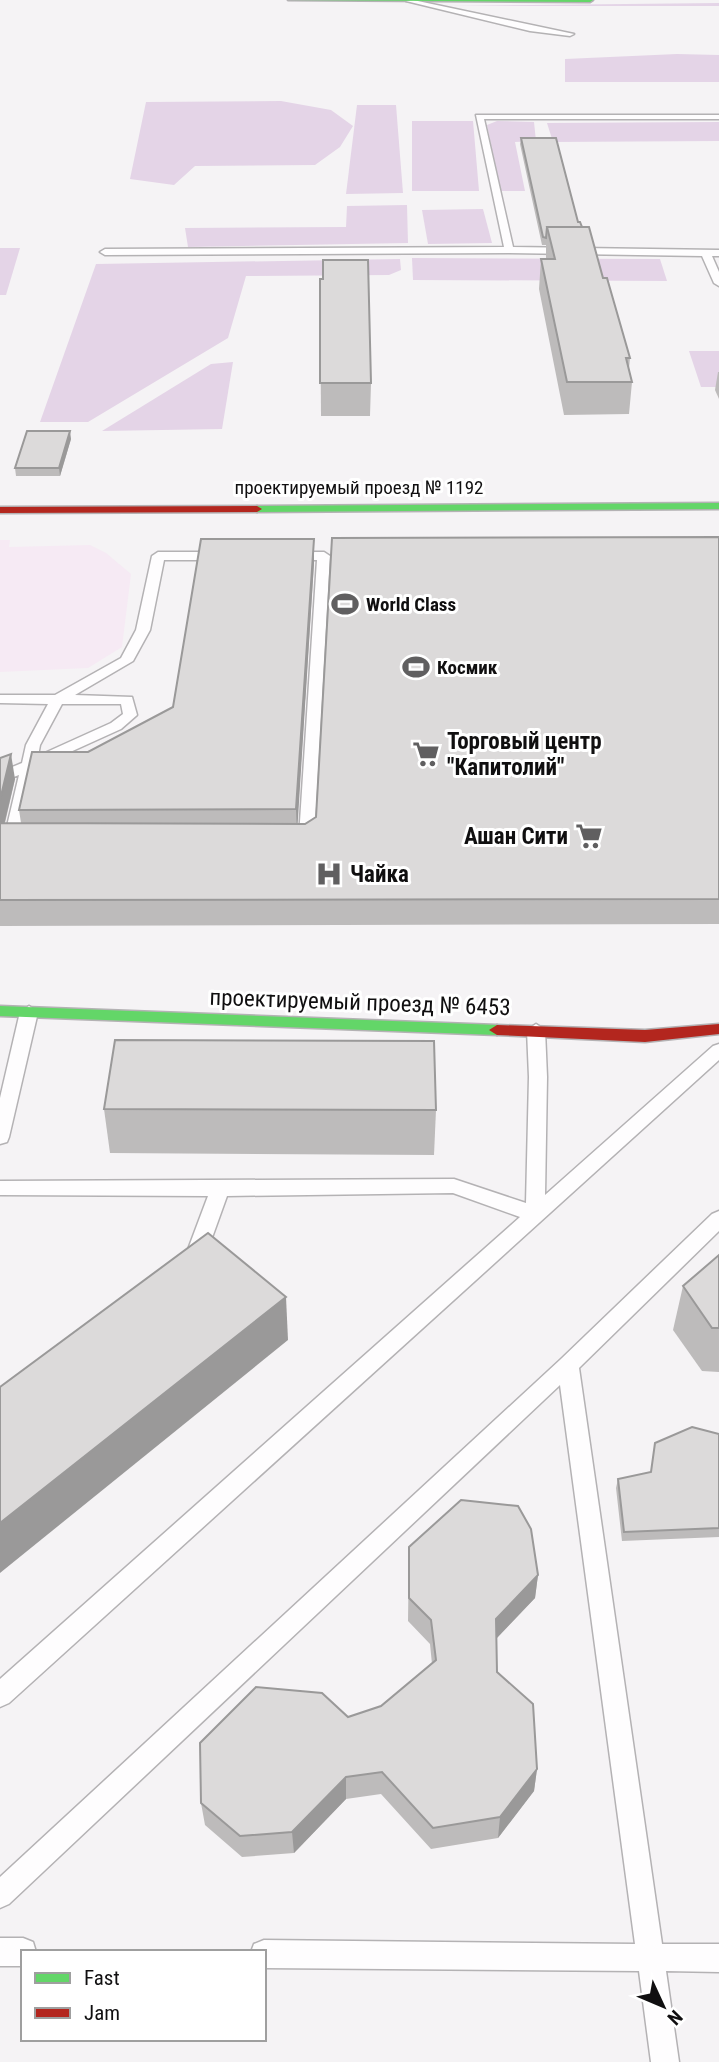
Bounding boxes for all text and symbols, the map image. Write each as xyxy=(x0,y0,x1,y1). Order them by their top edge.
street label: проектируемый проезд № 1192 xyxy=(235,476,483,499)
sports icon: World Class xyxy=(330,589,360,619)
place label: World Class xyxy=(366,593,456,616)
sports icon: Космик xyxy=(401,652,431,682)
place label: Космик xyxy=(437,656,498,679)
place label: Торговый центр "Капитолий" xyxy=(447,728,602,781)
supermarket icon: Торговый центр "Капитолий" xyxy=(411,739,441,769)
supermarket icon: Ашан Сити xyxy=(574,821,604,851)
place label: Ашан Сити xyxy=(464,823,568,850)
hospital icon: Чайка xyxy=(314,859,344,889)
place label: Чайка xyxy=(350,861,409,888)
street label: проектируемый проезд № 6453 xyxy=(209,984,511,1021)
legend xyxy=(21,1950,266,2041)
text: Fast xyxy=(84,1966,120,1990)
north arrow xyxy=(628,1971,698,2041)
text: Jam xyxy=(84,2001,120,2025)
text: N xyxy=(663,2005,687,2030)

